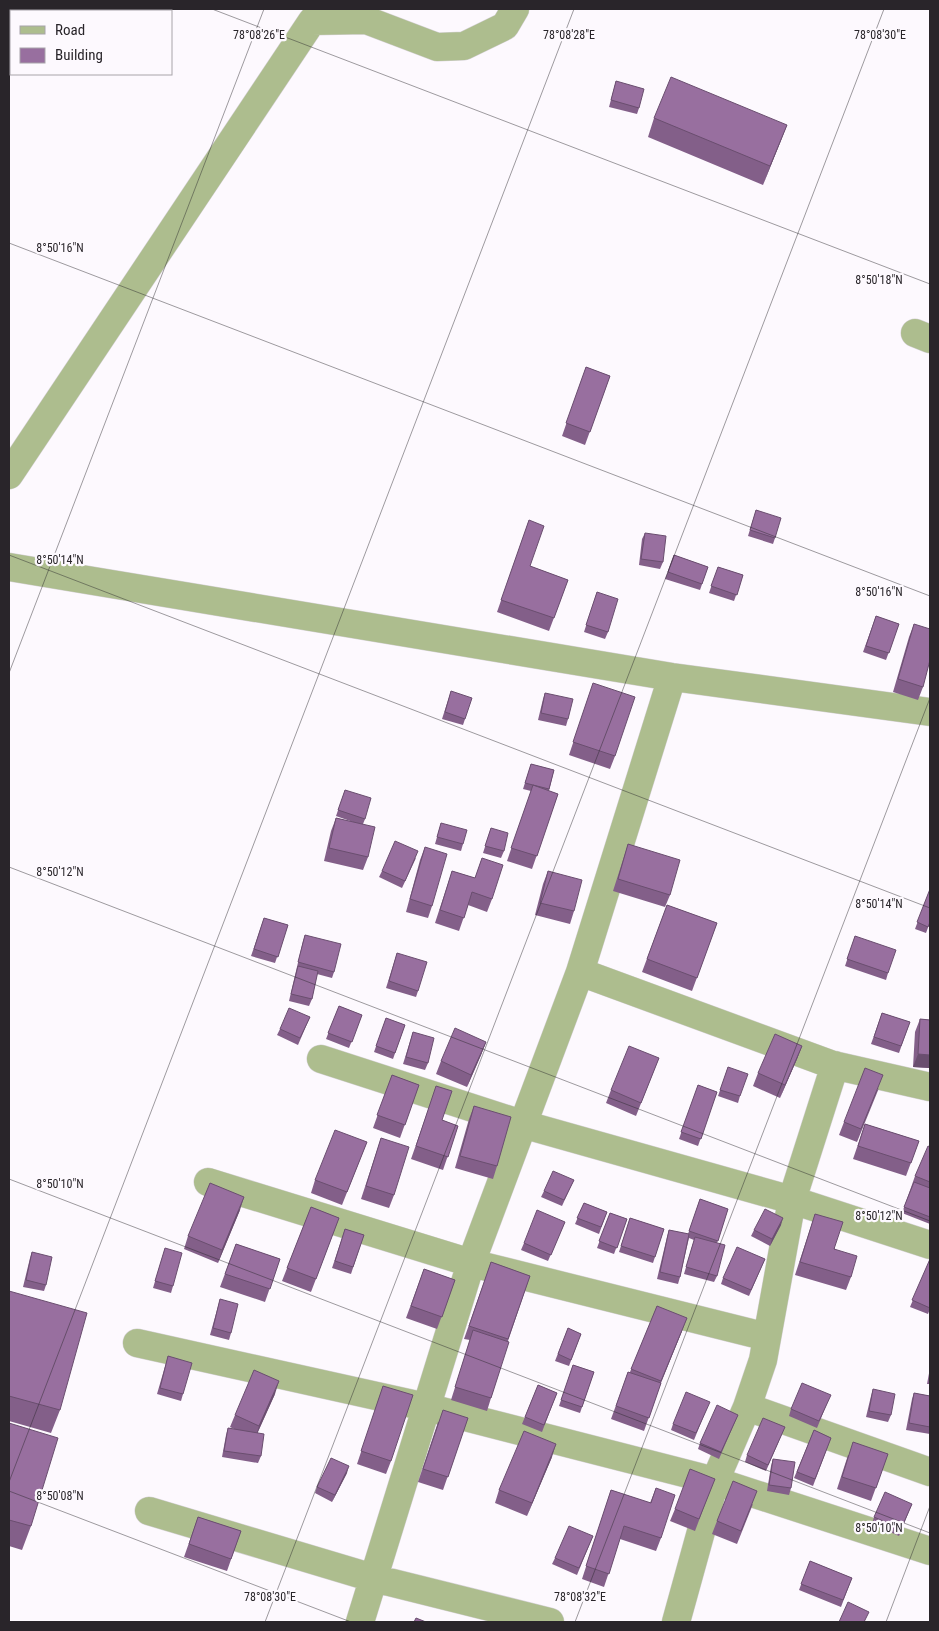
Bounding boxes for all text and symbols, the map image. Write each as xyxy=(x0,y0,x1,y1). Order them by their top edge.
legend xyxy=(10,10,172,75)
text: Road xyxy=(55,21,85,39)
text: 78°08'26"E xyxy=(233,28,285,42)
text: 78°08'28"E xyxy=(543,28,595,42)
text: 78°08'30"E xyxy=(854,28,906,42)
text: Building xyxy=(55,46,103,64)
text: 8°50'16"N xyxy=(36,241,84,255)
text: 8°50'18"N xyxy=(855,273,903,287)
text: 8°50'14"N xyxy=(36,553,84,567)
text: 8°50'16"N xyxy=(855,585,903,599)
text: 8°50'12"N xyxy=(36,865,84,879)
text: 8°50'14"N xyxy=(855,897,903,911)
text: 8°50'10"N xyxy=(36,1177,84,1191)
text: 8°50'12"N xyxy=(855,1209,903,1223)
text: 8°50'08"N xyxy=(36,1489,84,1503)
text: 8°50'10"N xyxy=(855,1521,903,1535)
text: 78°08'30"E xyxy=(244,1590,296,1604)
text: 78°08'32"E xyxy=(554,1590,606,1604)

